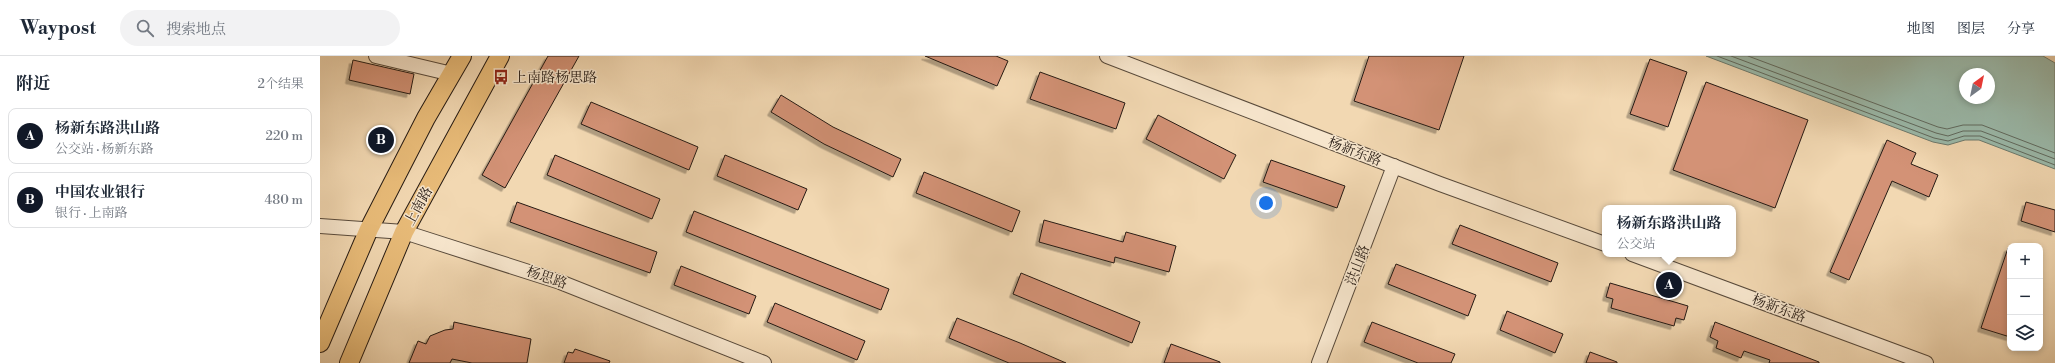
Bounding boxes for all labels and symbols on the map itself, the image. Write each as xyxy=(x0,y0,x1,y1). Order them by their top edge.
bus stop icon: 上南路杨思路 xyxy=(492,68,510,86)
north arrow xyxy=(1959,68,1995,104)
place label: 上南路杨思路 xyxy=(513,69,597,87)
pin: B xyxy=(368,125,394,155)
street label: 杨新东路 xyxy=(1325,133,1384,170)
street label: 上南路 xyxy=(401,184,437,229)
your location xyxy=(1256,193,1276,213)
street label: 洪山路 xyxy=(1342,243,1374,288)
street label: 杨思路 xyxy=(524,263,569,293)
pin: A xyxy=(1656,270,1682,300)
street label: 杨新东路 xyxy=(1749,291,1808,327)

